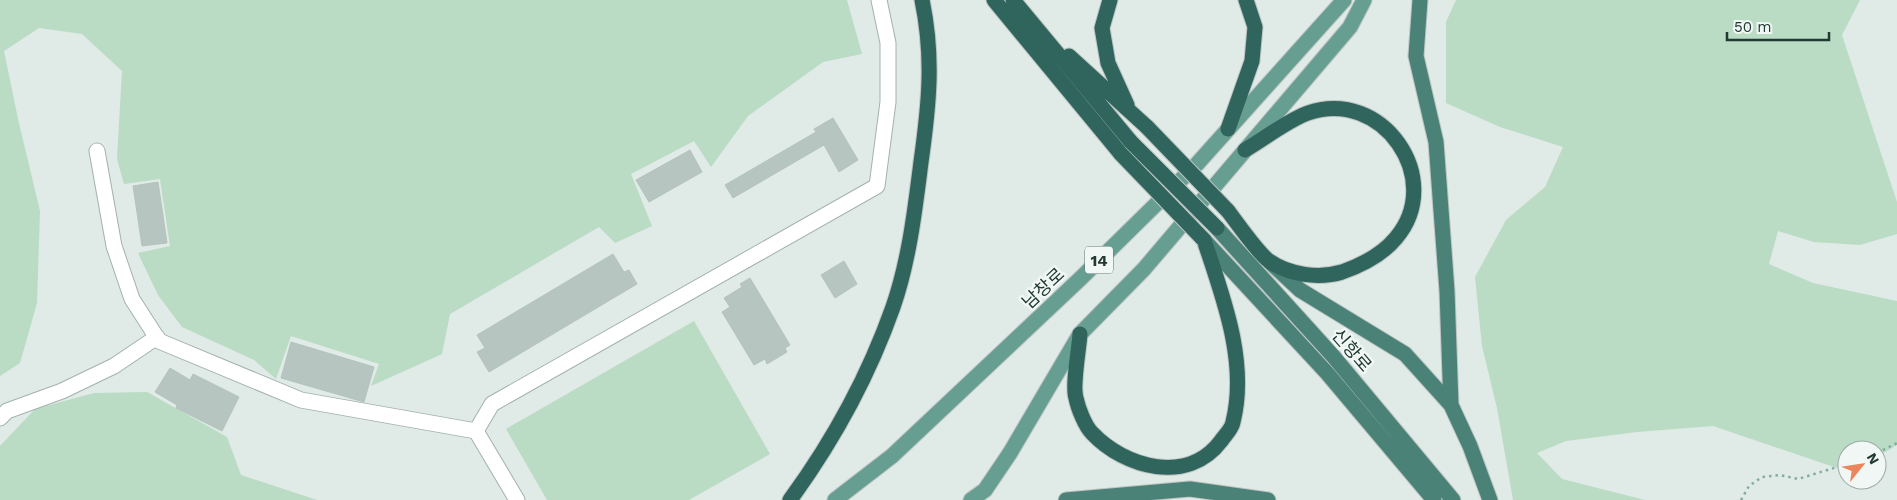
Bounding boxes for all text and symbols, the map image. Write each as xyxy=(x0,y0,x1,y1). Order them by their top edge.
scale bar xyxy=(1727,10,1830,42)
text: 50 m xyxy=(1734,18,1771,36)
road number: 14 xyxy=(1085,246,1113,274)
street label: 남창로 xyxy=(1018,263,1068,313)
street label: 신항로 xyxy=(1328,324,1376,376)
north arrow xyxy=(1837,440,1887,490)
text: N xyxy=(1864,450,1883,467)

